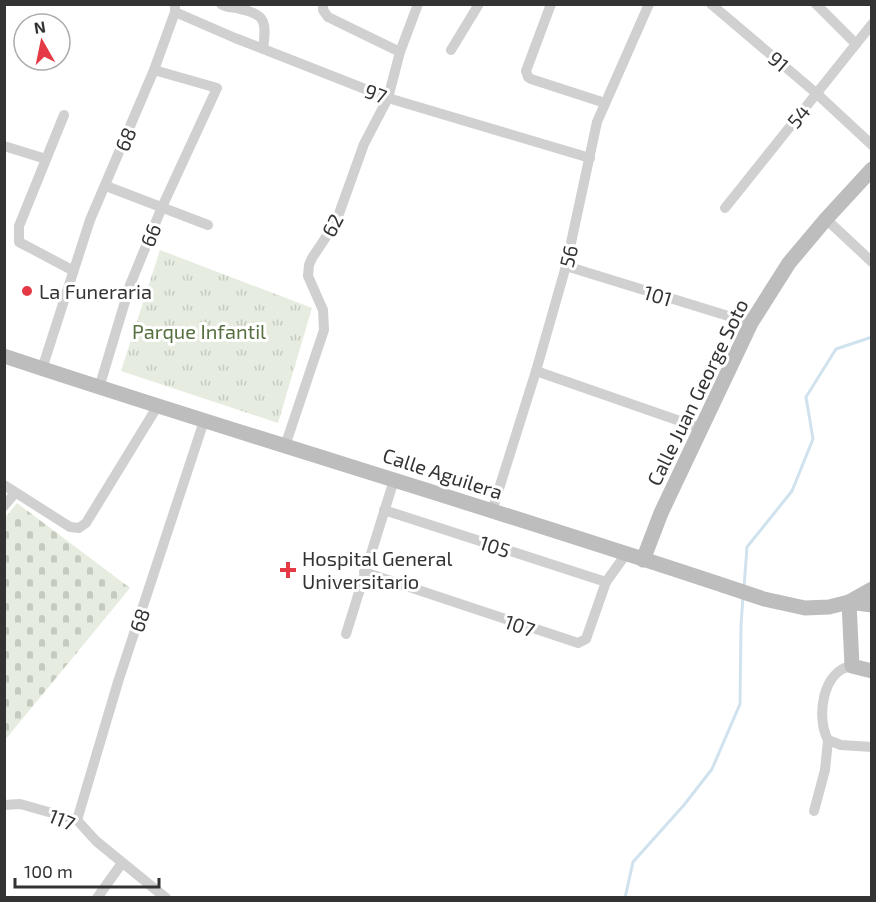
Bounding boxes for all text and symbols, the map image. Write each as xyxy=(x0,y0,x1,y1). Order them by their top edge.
north arrow xyxy=(12,12,72,72)
text: N xyxy=(32,16,47,37)
street label: 91 xyxy=(764,46,794,76)
street label: 97 xyxy=(362,78,390,108)
street label: 54 xyxy=(781,99,815,133)
street label: 68 xyxy=(109,123,141,155)
street label: 62 xyxy=(316,209,348,241)
street label: 66 xyxy=(135,220,165,250)
street label: 56 xyxy=(554,242,582,270)
place label: La Funeraria xyxy=(39,279,152,303)
street label: 101 xyxy=(641,279,675,311)
marker: La Funeraria xyxy=(20,284,34,298)
street label: Calle Juan George Soto xyxy=(641,295,753,489)
park label: Parque Infantil xyxy=(132,319,266,343)
street label: Calle Aguilera xyxy=(380,442,506,504)
street label: 105 xyxy=(477,530,513,562)
place label: Hospital General Universitario xyxy=(302,546,453,593)
marker: Hospital General Universitario xyxy=(279,561,297,579)
street label: 68 xyxy=(124,605,154,635)
street label: 107 xyxy=(502,609,538,641)
street label: 117 xyxy=(45,803,79,835)
scale bar xyxy=(15,851,159,889)
text: 100 m xyxy=(24,860,73,882)

